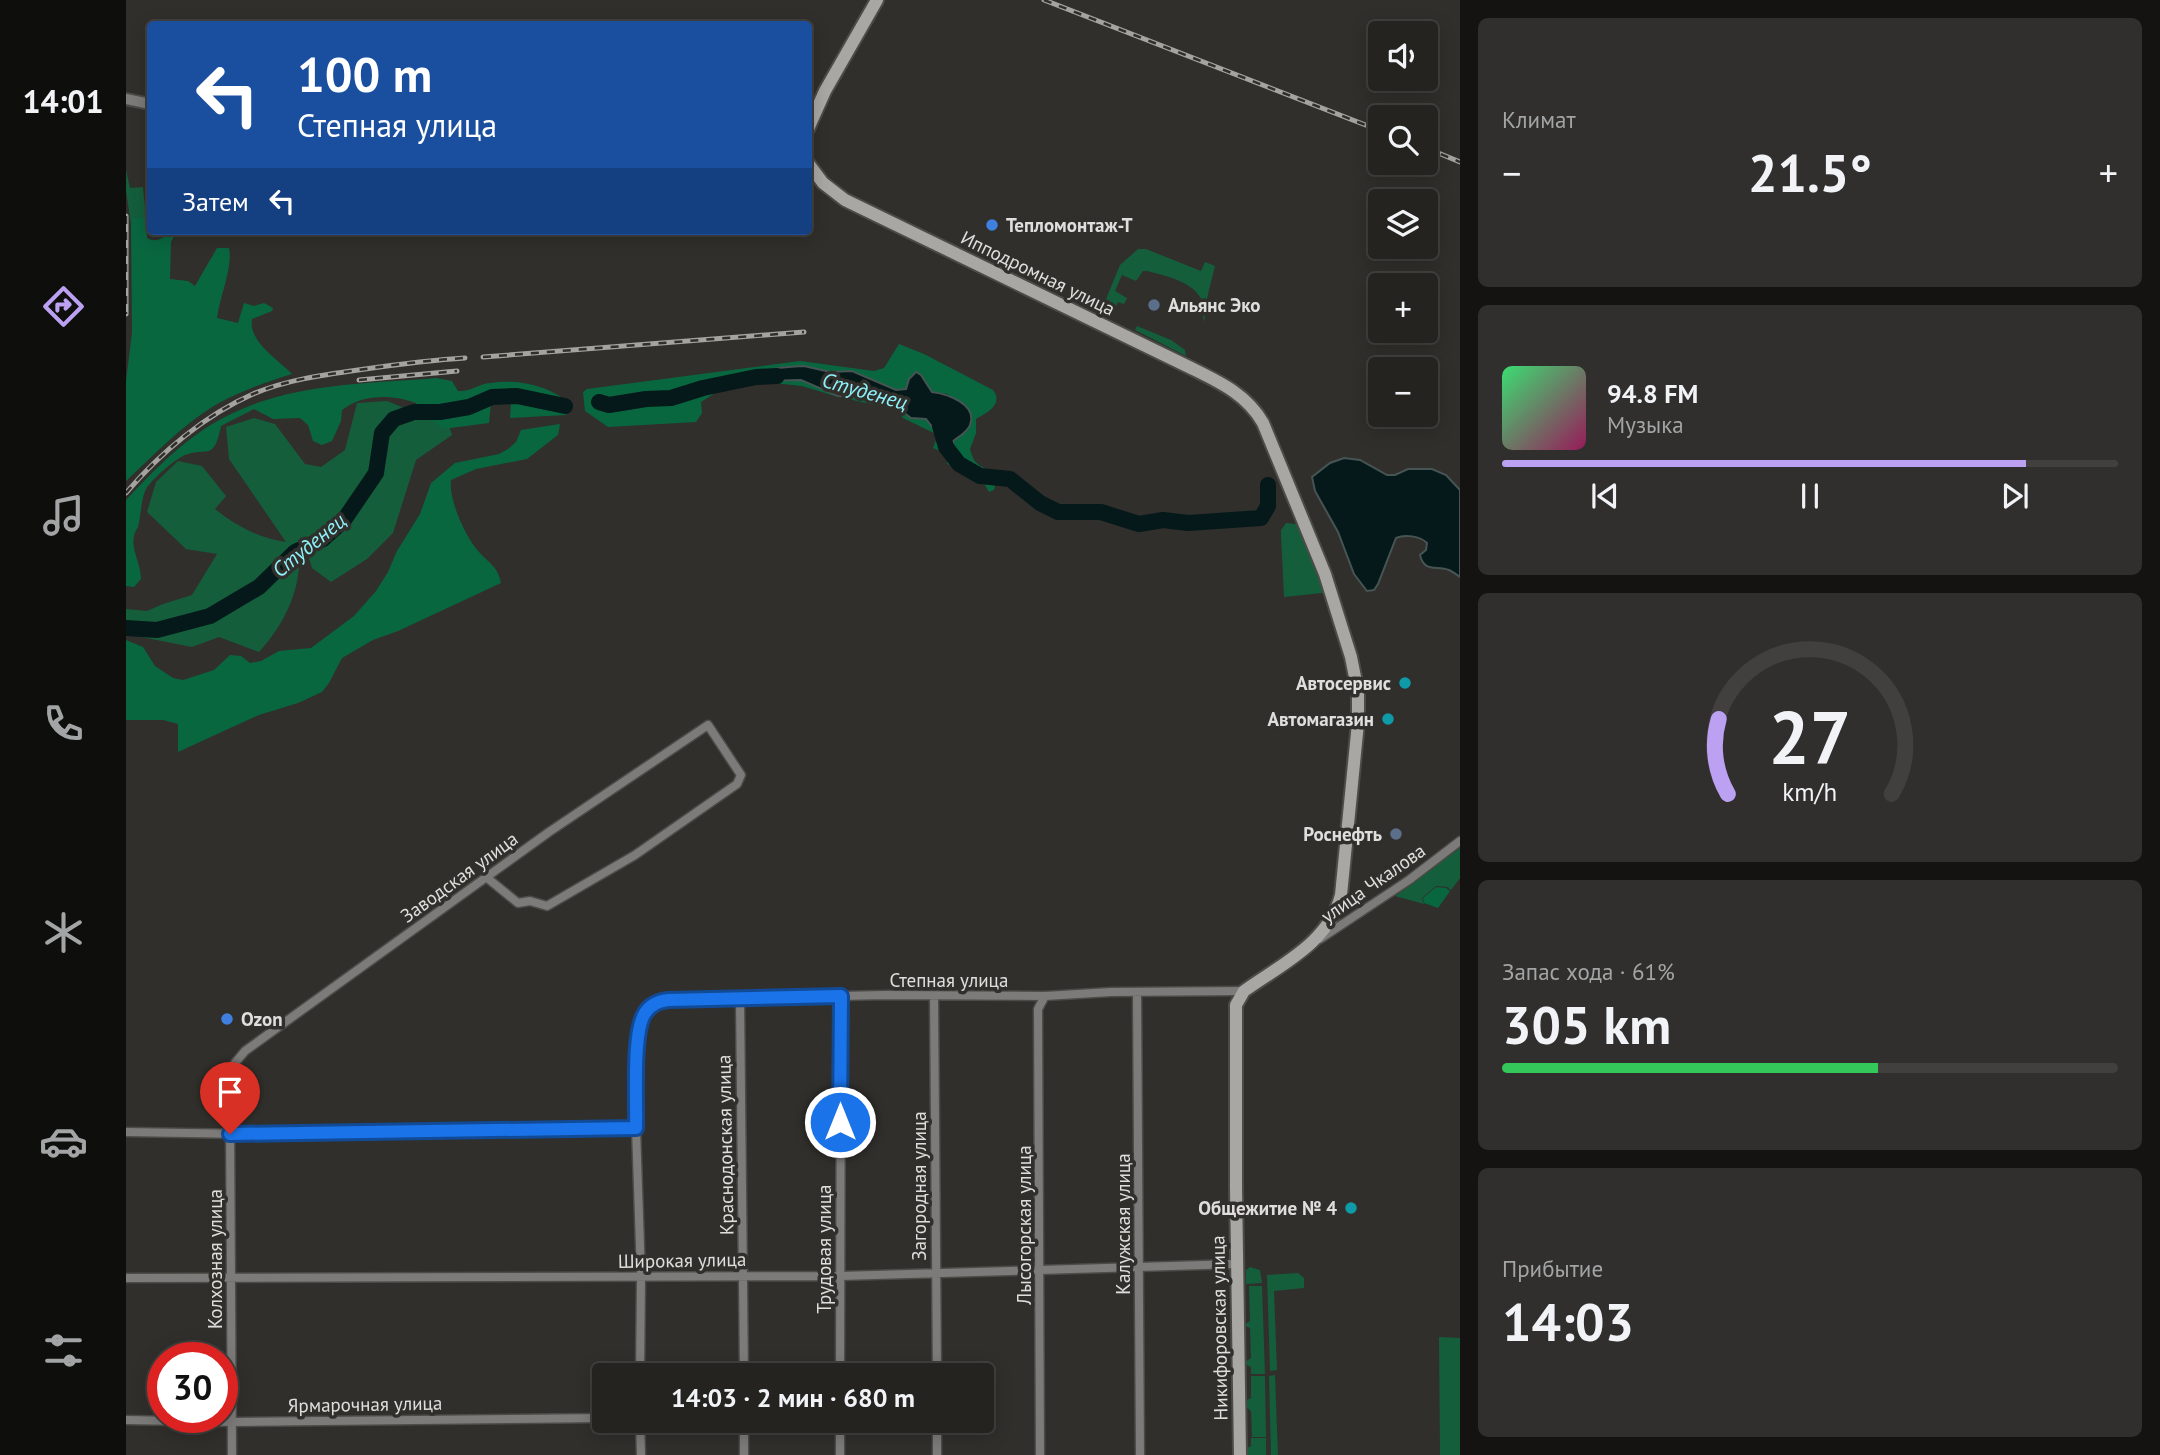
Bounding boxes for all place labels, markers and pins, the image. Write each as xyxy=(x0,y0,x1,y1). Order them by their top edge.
place label: Тепломонтаж-Т xyxy=(1006,213,1133,237)
marker: Тепломонтаж-Т xyxy=(984,217,1000,233)
place label: Альянс Эко xyxy=(1168,293,1260,317)
marker: Альянс Эко xyxy=(1146,297,1162,313)
place label: Автосервис xyxy=(1296,671,1391,695)
marker: Автосервис xyxy=(1397,675,1413,691)
place label: Автомагазин xyxy=(1268,707,1374,731)
marker: Автомагазин xyxy=(1380,711,1396,727)
place label: Роснефть xyxy=(1303,822,1382,846)
marker: Роснефть xyxy=(1388,826,1404,842)
place label: Ozon xyxy=(241,1007,283,1031)
marker: Ozon xyxy=(219,1011,235,1027)
pin xyxy=(200,1062,260,1134)
place label: Общежитие № 4 xyxy=(1198,1196,1337,1220)
marker: Общежитие № 4 xyxy=(1343,1200,1359,1216)

